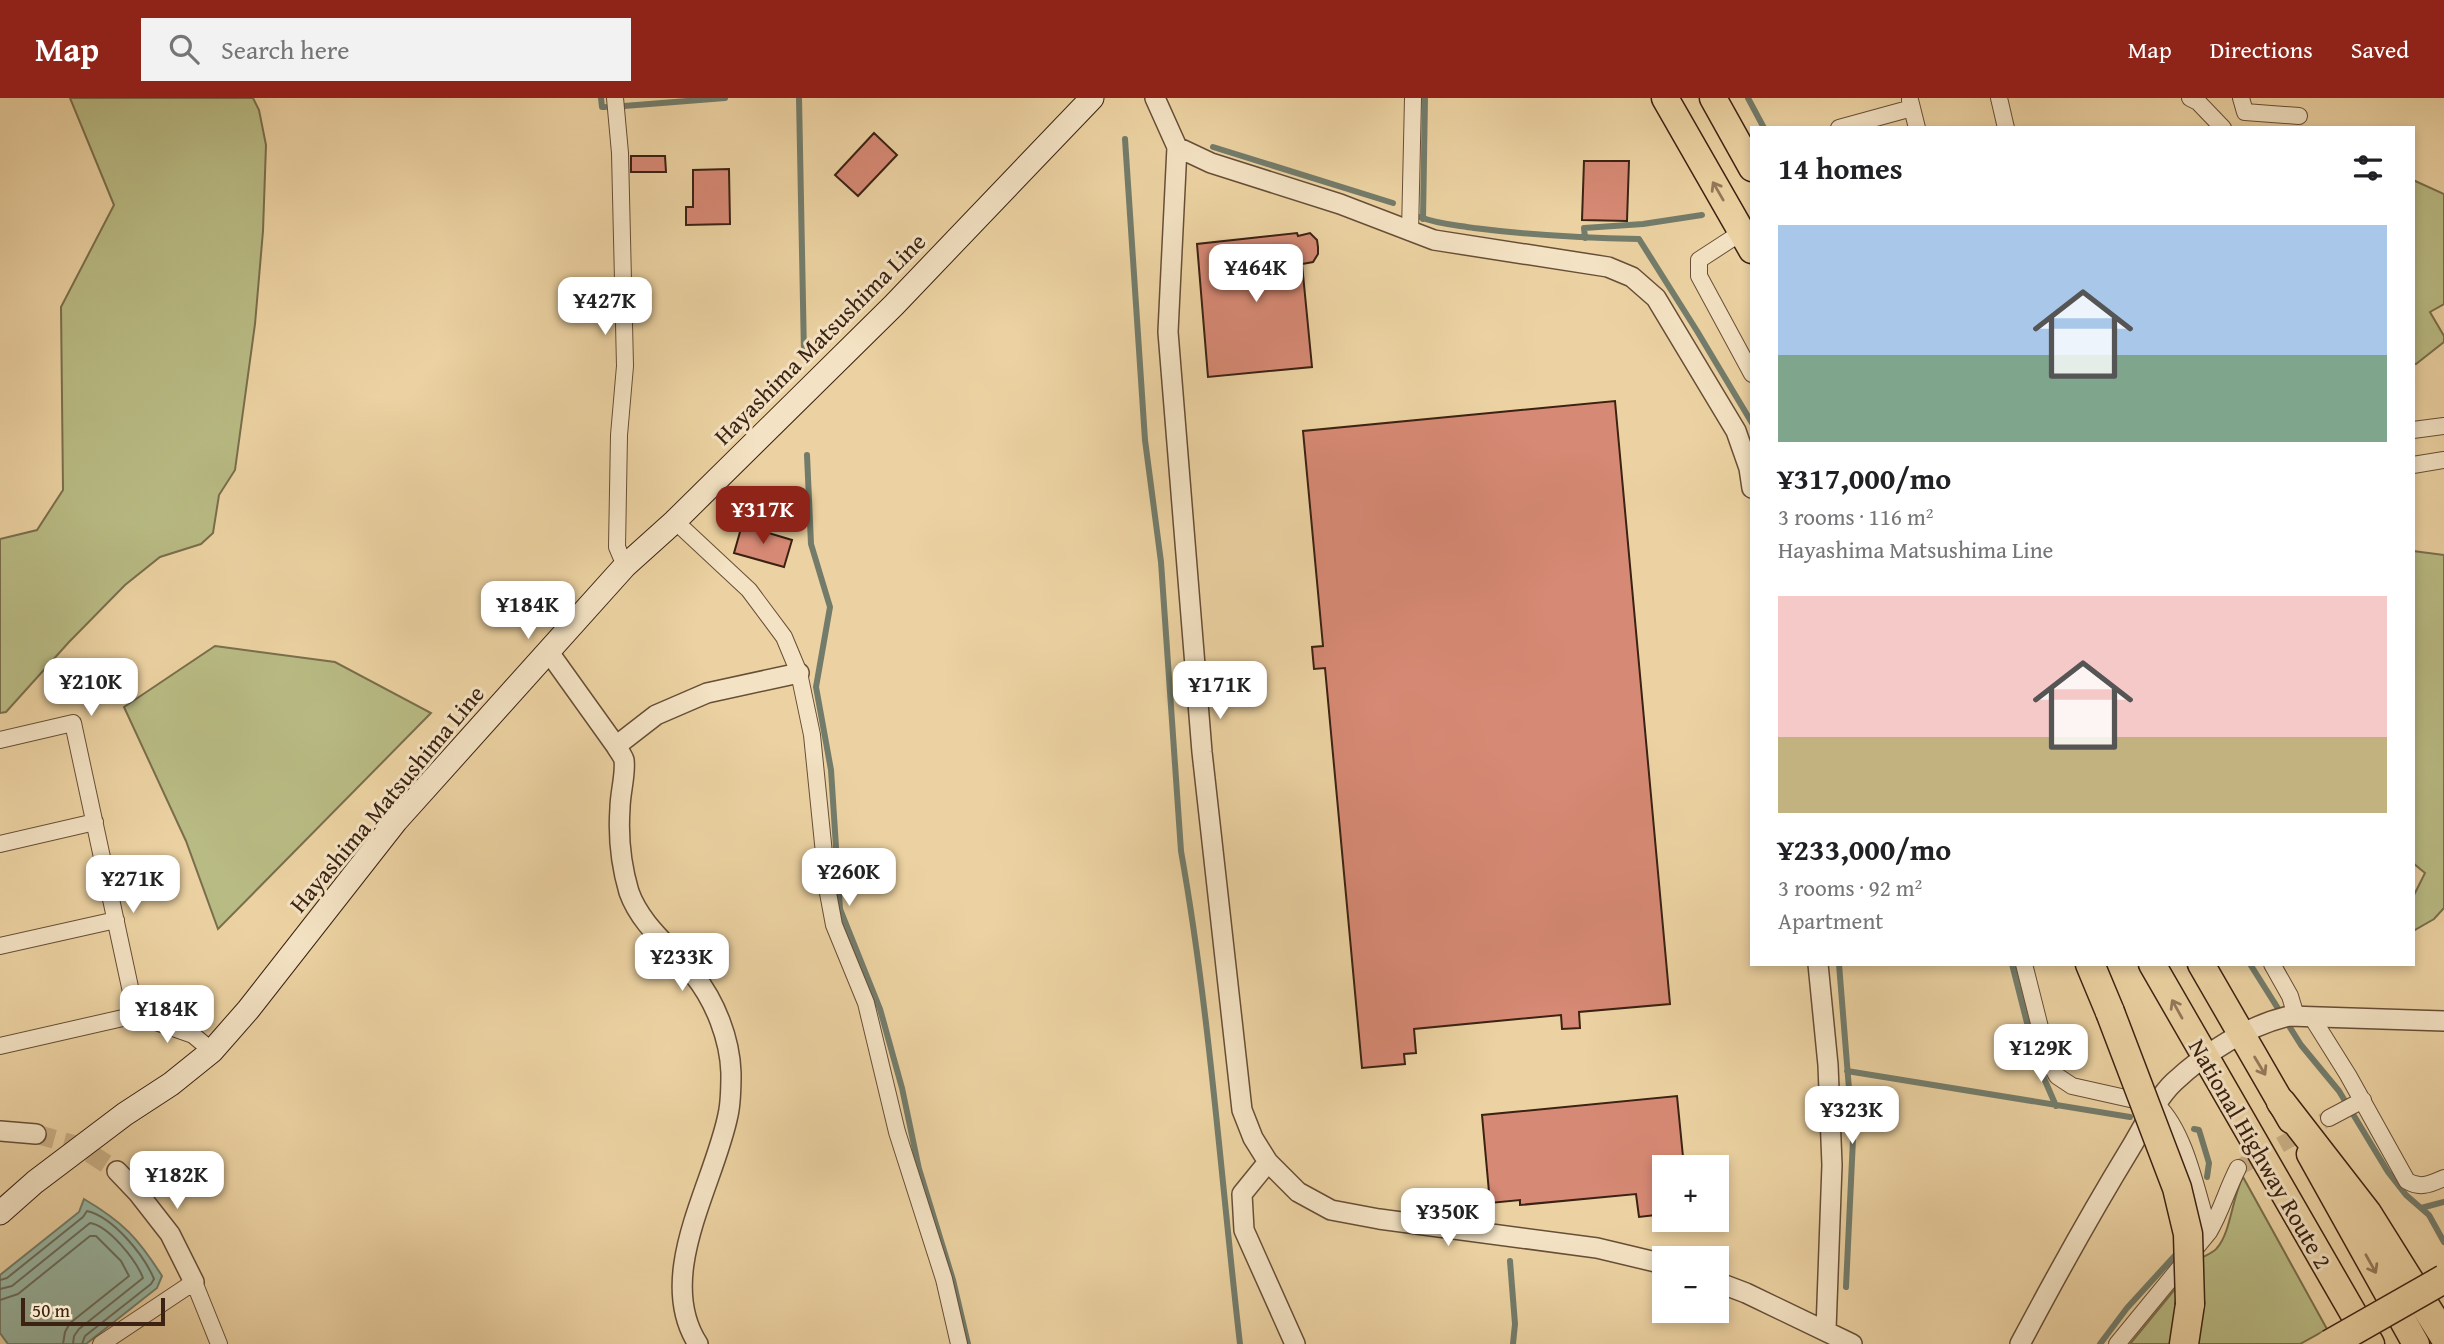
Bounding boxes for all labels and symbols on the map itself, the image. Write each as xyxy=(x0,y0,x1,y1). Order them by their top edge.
one-way arrow xyxy=(1711,181,1725,201)
street label: Hayashima Matsushima Line xyxy=(706,225,934,453)
pin: ¥464K xyxy=(1207,244,1305,304)
pin: ¥427K xyxy=(556,278,654,337)
pin: ¥317K xyxy=(714,486,812,546)
pin: ¥184K xyxy=(479,582,577,641)
pin: ¥210K xyxy=(42,658,140,718)
pin: ¥171K xyxy=(1171,662,1269,721)
street label: Hayashima Matsushima Line xyxy=(281,677,492,920)
pin: ¥260K xyxy=(800,848,898,908)
pin: ¥271K xyxy=(84,856,182,915)
pin: ¥233K xyxy=(633,934,731,993)
pin: ¥184K xyxy=(118,986,216,1045)
one-way arrow xyxy=(2170,1000,2184,1020)
pin: ¥129K xyxy=(1992,1024,2090,1084)
street label: National Highway Route 2 xyxy=(2180,1032,2341,1275)
one-way arrow xyxy=(2253,1055,2267,1075)
pin: ¥323K xyxy=(1803,1086,1901,1146)
pin: ¥182K xyxy=(128,1152,226,1211)
pin: ¥350K xyxy=(1399,1188,1497,1248)
one-way arrow xyxy=(2365,1253,2378,1274)
scale bar xyxy=(21,1295,164,1327)

